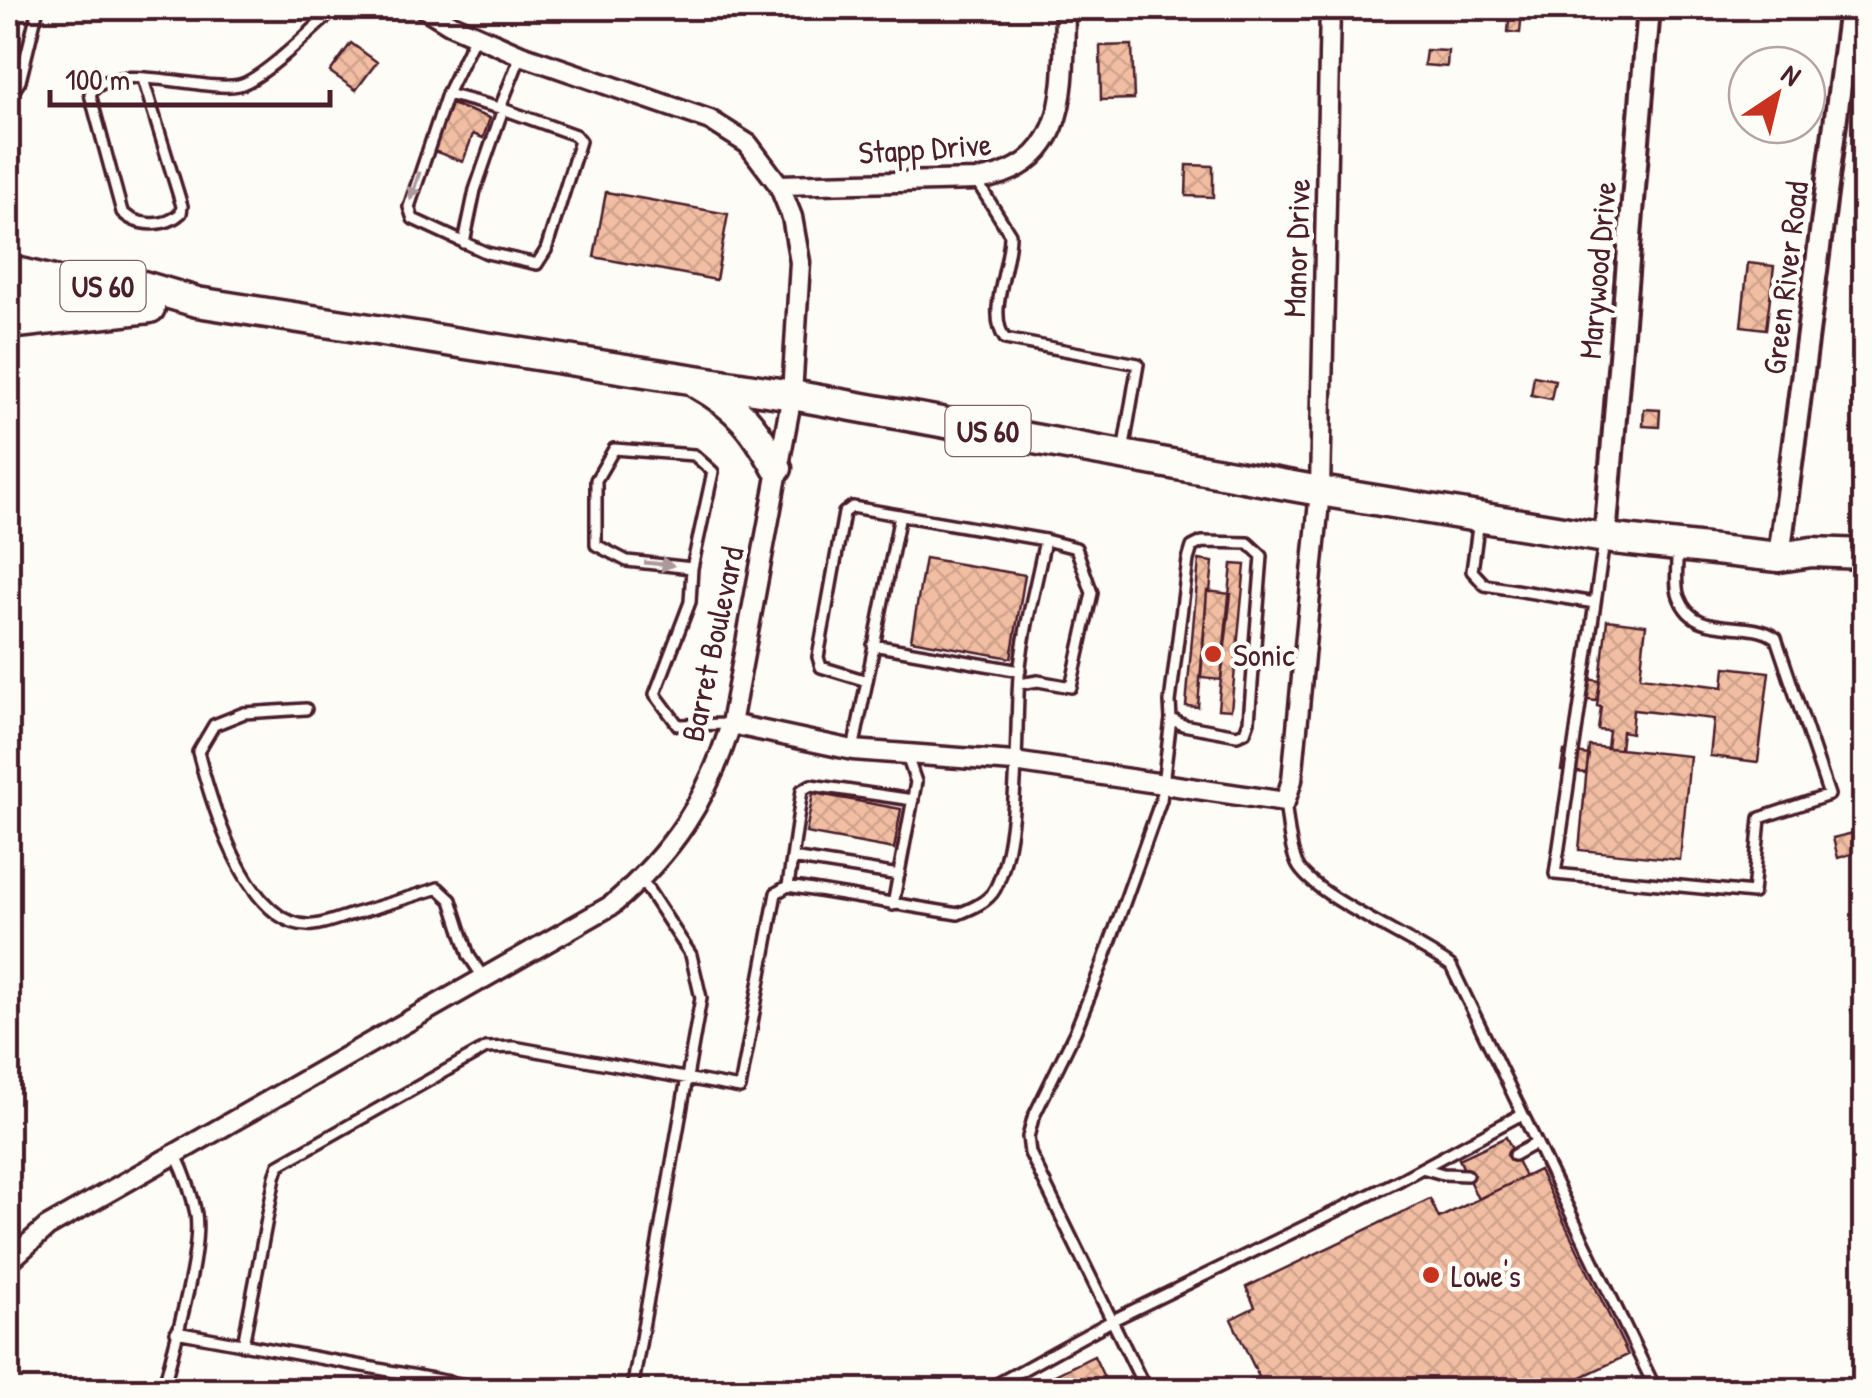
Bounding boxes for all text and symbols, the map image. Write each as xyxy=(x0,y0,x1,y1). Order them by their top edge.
scale bar xyxy=(50,45,330,107)
north arrow xyxy=(1727,45,1827,145)
text: N xyxy=(1774,55,1808,94)
text: 100 m xyxy=(65,59,130,99)
street label: Stapp Drive xyxy=(857,122,993,174)
one-way arrow xyxy=(407,172,422,202)
street label: Manor Drive xyxy=(1272,178,1320,318)
street label: Marywood Drive xyxy=(1568,179,1626,361)
street label: Green River Road xyxy=(1752,179,1818,377)
road number: US 60 xyxy=(61,261,146,311)
road number: US 60 xyxy=(946,406,1030,456)
street label: Barret Boulevard xyxy=(670,543,754,745)
one-way arrow xyxy=(644,556,676,572)
place label: Sonic xyxy=(1233,633,1295,676)
marker: Sonic xyxy=(1202,643,1224,665)
place label: Lowe's xyxy=(1451,1254,1521,1297)
marker: Lowe's xyxy=(1420,1264,1442,1286)

